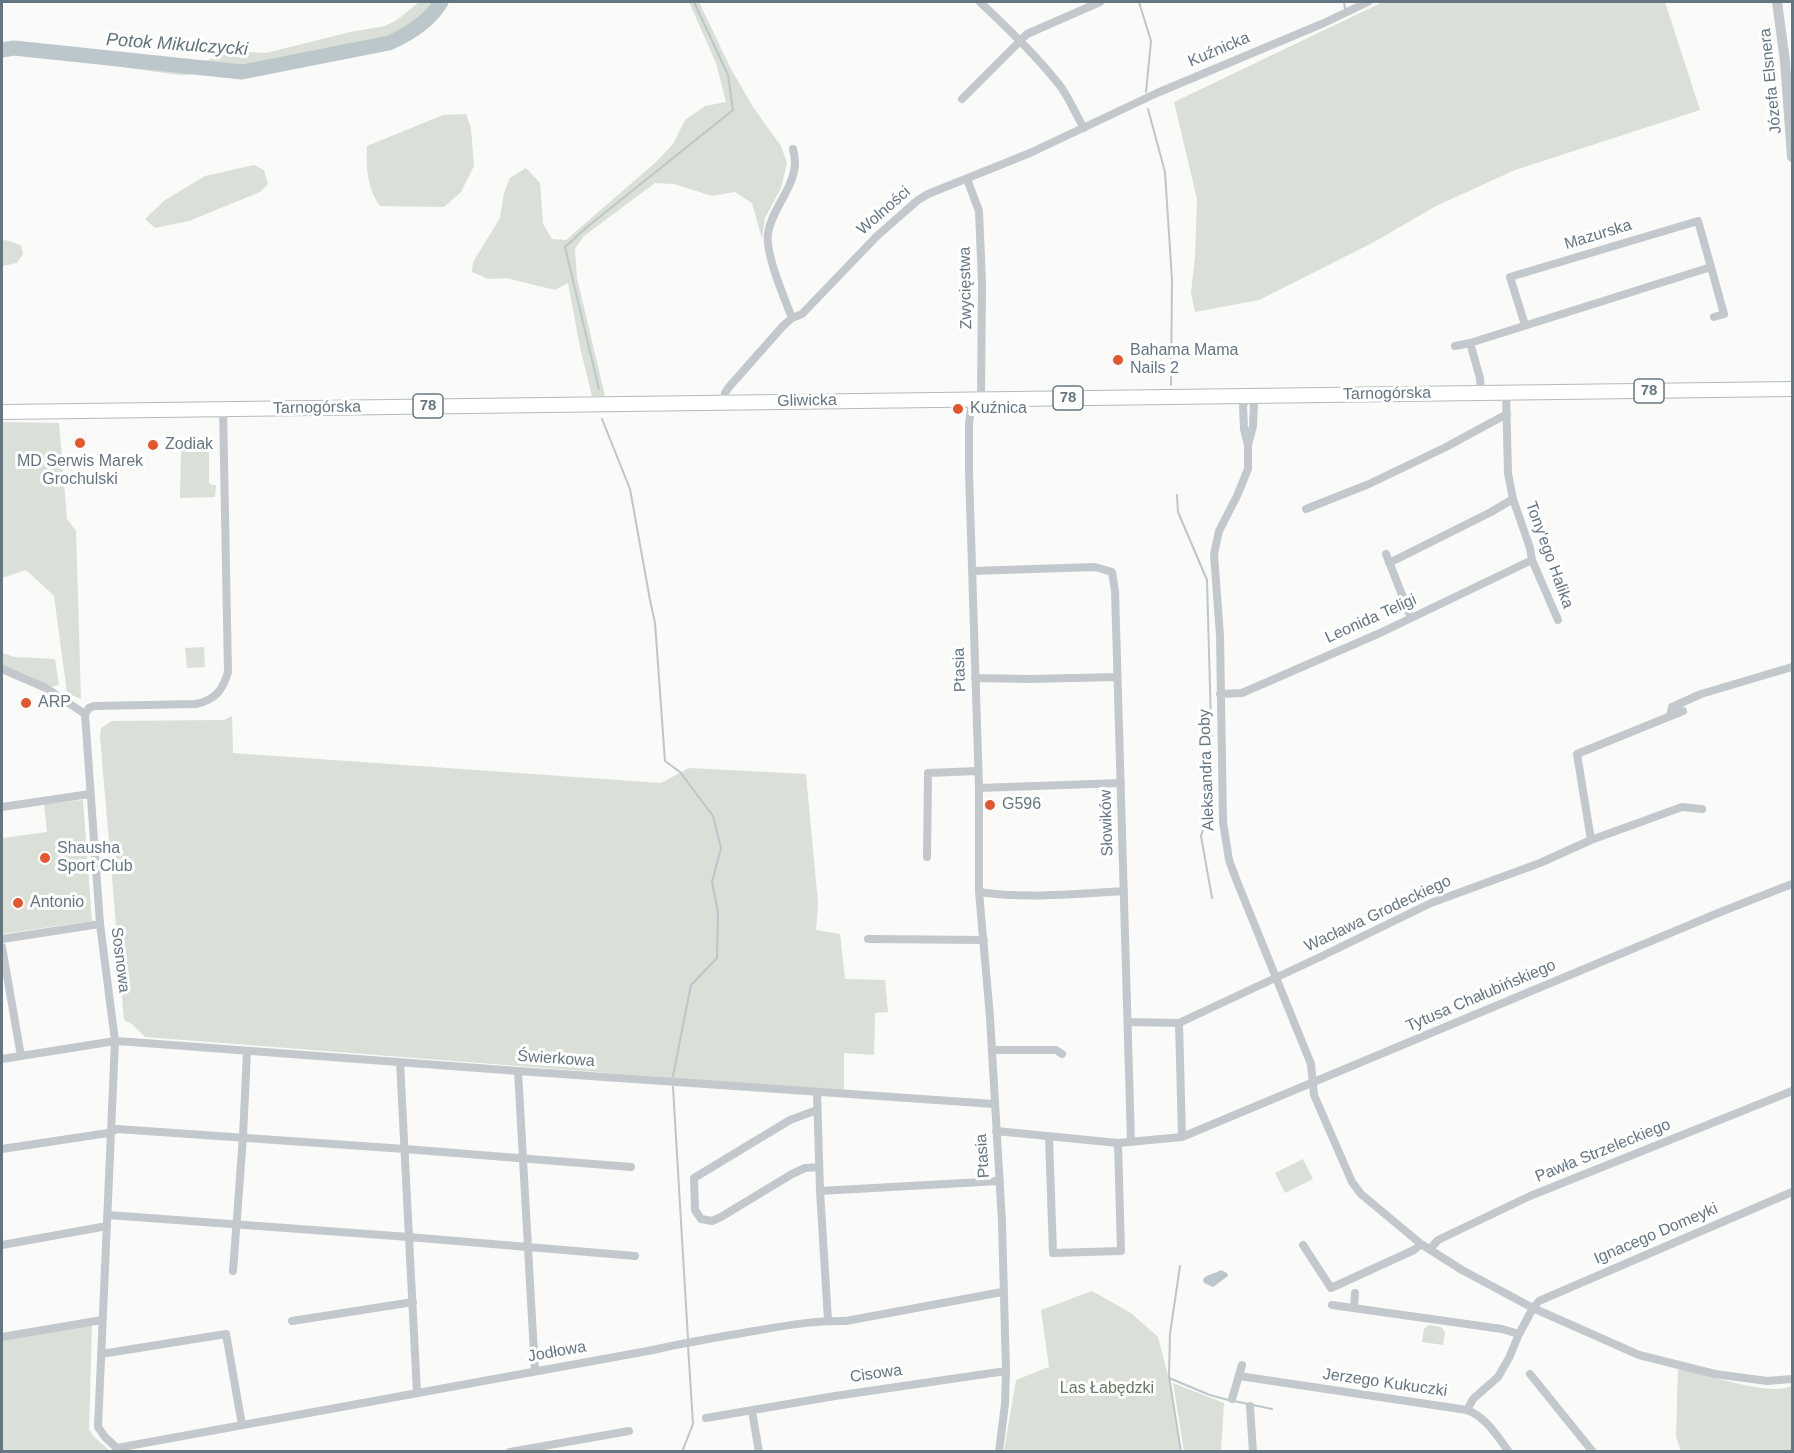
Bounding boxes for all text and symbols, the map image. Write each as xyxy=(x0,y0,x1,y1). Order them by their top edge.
street label: Józefa Elsnera xyxy=(1756,27,1786,135)
street label: Kuźnicka xyxy=(1185,28,1253,72)
water label: Potok Mikulczycki xyxy=(105,29,249,61)
street label: Wolności xyxy=(853,183,915,239)
street label: Mazurska xyxy=(1562,216,1634,254)
street label: Zwycięstwa xyxy=(956,246,976,330)
place label: Bahama Mama Nails 2 xyxy=(1130,341,1238,379)
marker: Bahama Mama Nails 2 xyxy=(1111,353,1125,367)
road number: 78 xyxy=(1634,379,1664,403)
street label: Tarnogórska xyxy=(1343,384,1431,404)
road number: 78 xyxy=(1053,386,1083,410)
street label: Gliwicka xyxy=(777,391,837,411)
road number: 78 xyxy=(413,394,443,418)
street label: Tarnogórska xyxy=(273,398,361,418)
place label: Kuźnica xyxy=(970,399,1027,419)
marker: Kuźnica xyxy=(951,402,965,416)
place label: Zodiak xyxy=(165,435,213,455)
marker: MD Serwis Marek Grochulski xyxy=(73,436,87,450)
marker: Zodiak xyxy=(146,438,160,452)
place label: MD Serwis Marek Grochulski xyxy=(17,452,143,490)
street label: Tony'ego Halika xyxy=(1521,499,1577,611)
street label: Leonida Teligi xyxy=(1322,590,1420,648)
street label: Ptasia xyxy=(950,647,970,693)
place label: ARP xyxy=(38,693,71,713)
marker: ARP xyxy=(19,696,33,710)
street label: Aleksandra Doby xyxy=(1195,709,1219,831)
street label: Słowików xyxy=(1096,789,1118,857)
place label: G596 xyxy=(1002,795,1041,815)
marker: G596 xyxy=(983,798,997,812)
place label: Shausha Sport Club xyxy=(57,839,133,877)
marker: Shausha Sport Club xyxy=(38,851,52,865)
street label: Wacława Grodeckiego xyxy=(1302,872,1454,956)
place label: Antonio xyxy=(30,893,84,913)
marker: Antonio xyxy=(11,896,25,910)
street label: Sosnowa xyxy=(106,926,134,994)
street label: Tytusa Chałubińskiego xyxy=(1403,956,1559,1036)
street label: Świerkowa xyxy=(517,1047,595,1071)
street label: Pawła Strzeleckiego xyxy=(1533,1115,1673,1187)
street label: Ptasia xyxy=(972,1133,994,1179)
street label: Ignacego Domeyki xyxy=(1591,1199,1721,1269)
street label: Jodłowa xyxy=(526,1337,588,1367)
street label: Cisowa xyxy=(849,1361,903,1387)
street label: Jerzego Kukuczki xyxy=(1322,1365,1448,1401)
park label: Las Łabędzki xyxy=(1060,1379,1154,1399)

